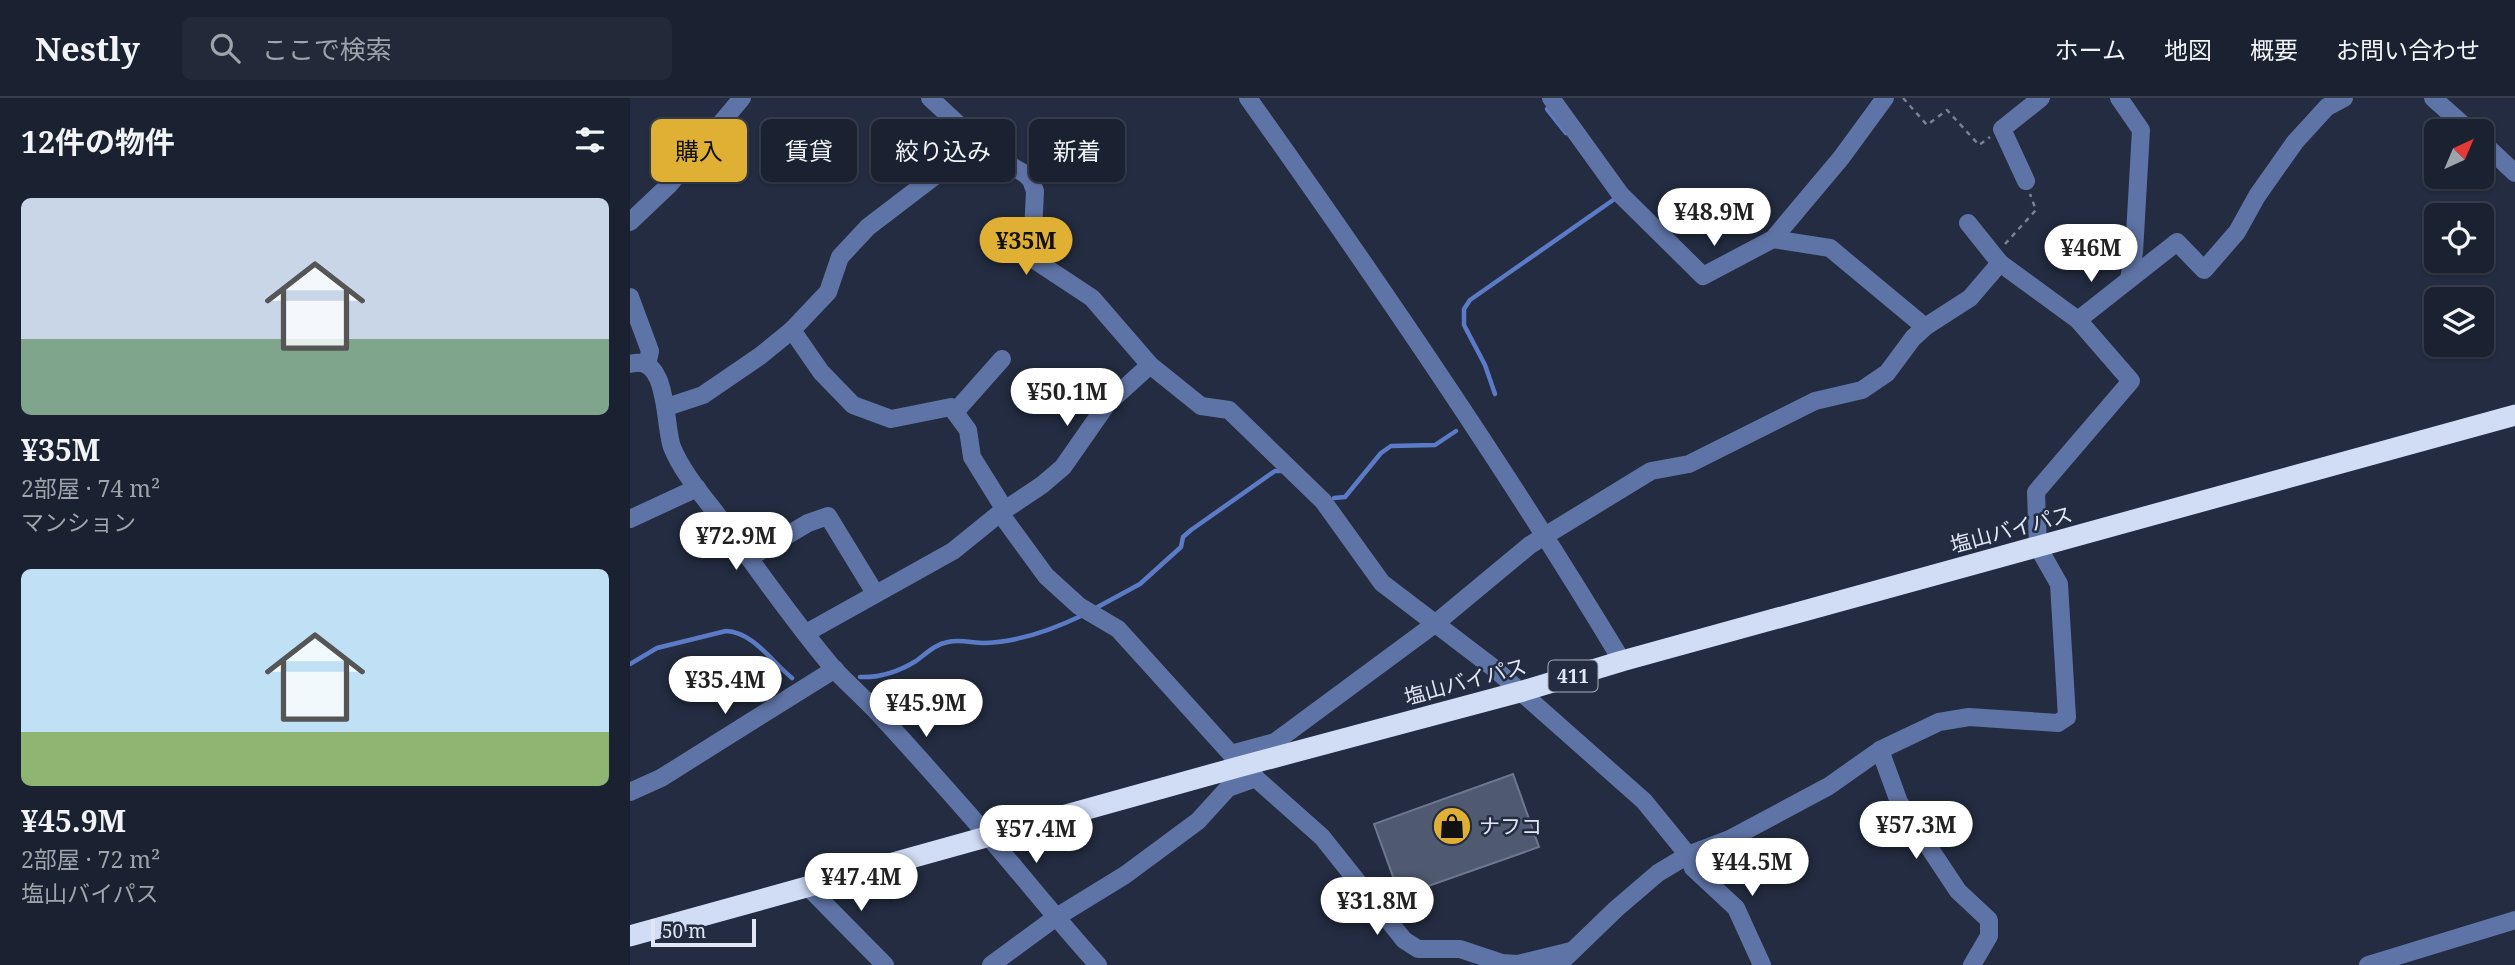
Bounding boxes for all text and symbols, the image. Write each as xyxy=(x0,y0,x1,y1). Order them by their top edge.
search box xyxy=(182,17,672,80)
text: Nestly xyxy=(35,26,140,71)
icon: search xyxy=(206,29,244,67)
text: ここで検索 xyxy=(262,31,392,67)
text: ホーム xyxy=(2055,33,2126,66)
text: 地図 xyxy=(2164,33,2212,66)
text: 概要 xyxy=(2250,33,2298,66)
text: お問い合わせ xyxy=(2336,33,2480,66)
chip: 購入 xyxy=(651,119,747,182)
chip: 賃貸 xyxy=(761,119,857,182)
chip: 絞り込み xyxy=(871,119,1015,182)
chip: 新着 xyxy=(1029,119,1125,182)
north arrow xyxy=(2424,119,2494,189)
map controls xyxy=(2424,119,2494,357)
text: 12件の物件 xyxy=(21,121,175,162)
icon: filters xyxy=(571,121,609,159)
pin: ¥48.9M xyxy=(1657,188,1771,248)
text: ¥48.9M xyxy=(1674,195,1754,227)
button: locate xyxy=(2424,203,2494,273)
pin: ¥35M xyxy=(985,218,1067,277)
text: ¥35M xyxy=(996,224,1056,256)
pin: ¥46M xyxy=(2050,225,2132,284)
text: ¥46M xyxy=(2061,231,2121,263)
icon: home xyxy=(252,243,378,369)
button: layers xyxy=(2424,287,2494,357)
pin: ¥50.1M xyxy=(1010,368,1124,428)
text: ¥50.1M xyxy=(1027,375,1107,407)
text: ¥35M xyxy=(21,429,100,470)
text: 2部屋 · 74 m² xyxy=(21,472,160,504)
street label: 塩山バイパス xyxy=(1947,499,2075,559)
text: マンション xyxy=(21,506,136,538)
pin: ¥72.9M xyxy=(679,512,793,572)
text: ¥72.9M xyxy=(696,519,776,551)
icon: home xyxy=(252,614,378,740)
street label: 塩山バイパス xyxy=(1401,651,1529,711)
pin: ¥35.4M xyxy=(668,656,782,716)
road number: 411 xyxy=(1548,660,1598,692)
text: ¥35.4M xyxy=(685,663,765,695)
pin: ¥45.9M xyxy=(869,680,983,739)
text: ¥45.9M xyxy=(886,686,966,718)
text: ¥45.9M xyxy=(21,800,126,841)
pin: ¥57.3M xyxy=(1859,802,1973,861)
shop icon: ナフコ xyxy=(1431,805,1473,847)
pin: ¥57.4M xyxy=(979,806,1093,865)
text: ¥57.3M xyxy=(1876,808,1956,840)
text: ¥57.4M xyxy=(996,812,1076,844)
place label: ナフコ xyxy=(1479,812,1542,840)
pin: ¥44.5M xyxy=(1695,838,1809,898)
text: 2部屋 · 72 m² xyxy=(21,843,160,875)
text: ¥44.5M xyxy=(1712,845,1792,877)
pin: ¥47.4M xyxy=(804,854,918,913)
text: ¥47.4M xyxy=(821,860,901,892)
text: 塩山バイパス xyxy=(21,877,159,909)
pin: ¥31.8M xyxy=(1320,878,1434,937)
text: ¥31.8M xyxy=(1337,884,1417,916)
scale bar xyxy=(651,916,756,948)
text: 50 m xyxy=(662,918,706,944)

